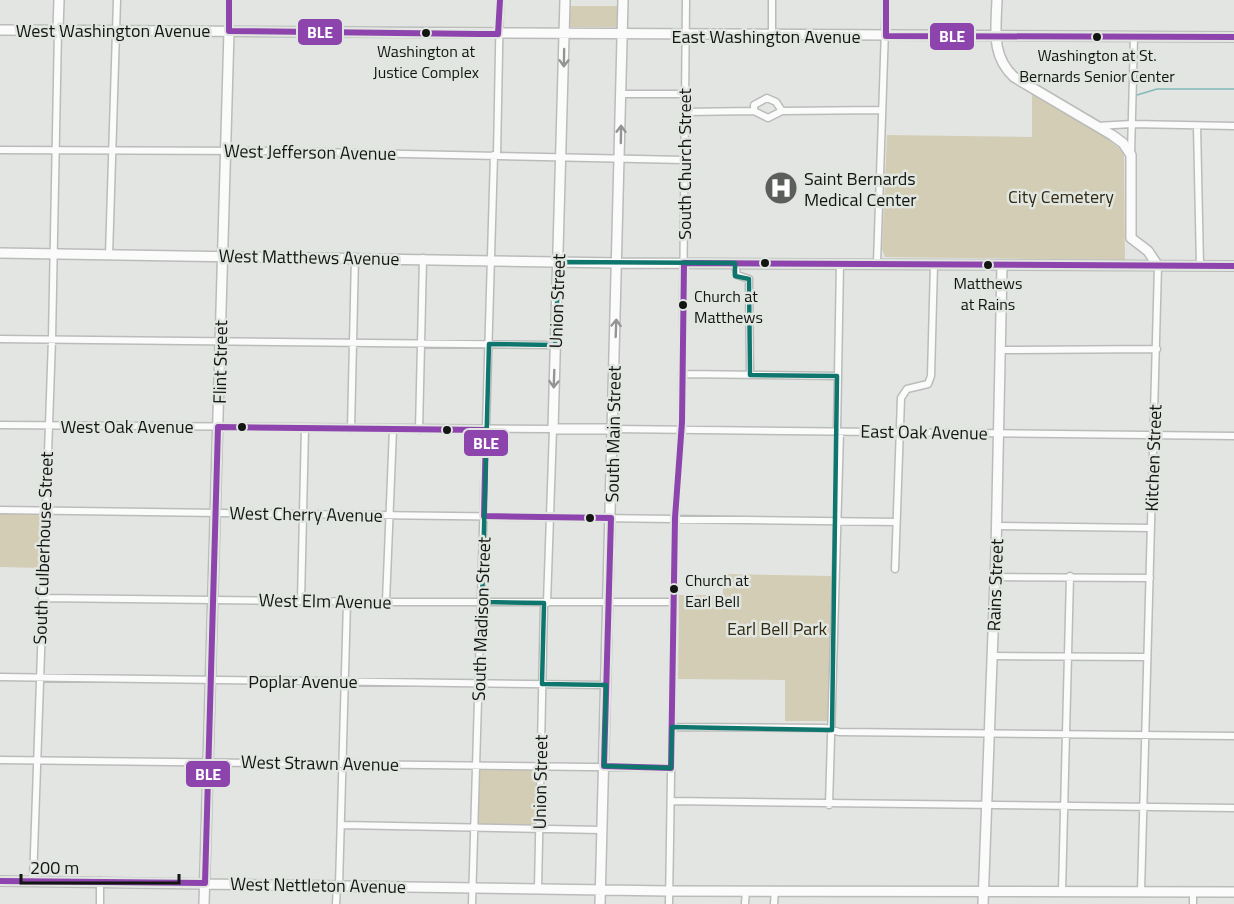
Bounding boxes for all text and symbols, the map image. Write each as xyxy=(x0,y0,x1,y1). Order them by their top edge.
street label: West Washington Avenue xyxy=(16,17,210,44)
line badge: BLE xyxy=(297,18,343,46)
text: BLE xyxy=(307,20,333,44)
line badge: BLE xyxy=(929,22,975,51)
street label: East Washington Avenue xyxy=(672,23,860,50)
text: BLE xyxy=(939,24,965,48)
marker: Washington at Justice Complex xyxy=(420,27,432,39)
marker: Washington at St. Bernards Senior Center xyxy=(1091,31,1103,43)
place label: Washington at Justice Complex xyxy=(373,39,479,84)
place label: Washington at St. Bernards Senior Center xyxy=(1019,43,1175,88)
one-way arrow xyxy=(558,48,570,68)
street label: South Church Street xyxy=(671,87,698,240)
one-way arrow xyxy=(615,124,627,144)
street label: West Jefferson Avenue xyxy=(224,137,396,167)
place label: Saint Bernards Medical Center xyxy=(804,165,917,213)
hospital icon: Saint Bernards Medical Center xyxy=(763,170,799,206)
park label: City Cemetery xyxy=(1008,183,1114,210)
street label: West Matthews Avenue xyxy=(218,242,400,272)
street label: Union Street xyxy=(542,253,572,349)
unlabelled marker xyxy=(759,257,771,269)
marker: Matthews at Rains xyxy=(982,259,994,271)
place label: Matthews at Rains xyxy=(954,271,1022,316)
place label: Church at Matthews xyxy=(694,284,763,329)
marker: Church at Matthews xyxy=(677,299,689,311)
street label: Flint Street xyxy=(206,319,234,404)
one-way arrow xyxy=(610,319,621,339)
street label: South Main Street xyxy=(598,365,628,503)
one-way arrow xyxy=(549,369,560,389)
street label: Kitchen Street xyxy=(1138,403,1168,512)
street label: West Oak Avenue xyxy=(60,413,194,440)
street label: East Oak Avenue xyxy=(860,417,988,447)
unlabelled marker xyxy=(236,421,248,433)
unlabelled marker xyxy=(441,424,453,436)
line badge: BLE xyxy=(463,429,509,457)
text: BLE xyxy=(473,431,499,455)
street label: South Culberhouse Street xyxy=(26,450,60,645)
street label: West Cherry Avenue xyxy=(229,499,383,529)
unlabelled marker xyxy=(584,512,596,524)
street label: South Madison Street xyxy=(465,536,497,702)
street label: Rains Street xyxy=(980,538,1010,632)
place label: Church at Earl Bell xyxy=(685,568,749,613)
marker: Church at Earl Bell xyxy=(668,583,680,595)
street label: West Elm Avenue xyxy=(258,586,392,616)
park label: Earl Bell Park xyxy=(727,615,827,642)
street label: Poplar Avenue xyxy=(248,668,358,695)
street label: Union Street xyxy=(526,734,554,830)
street label: West Strawn Avenue xyxy=(241,748,399,778)
line badge: BLE xyxy=(185,760,231,788)
text: BLE xyxy=(195,762,221,786)
scale bar xyxy=(21,847,178,885)
text: 200 m xyxy=(30,854,79,881)
street label: West Nettleton Avenue xyxy=(230,870,406,900)

